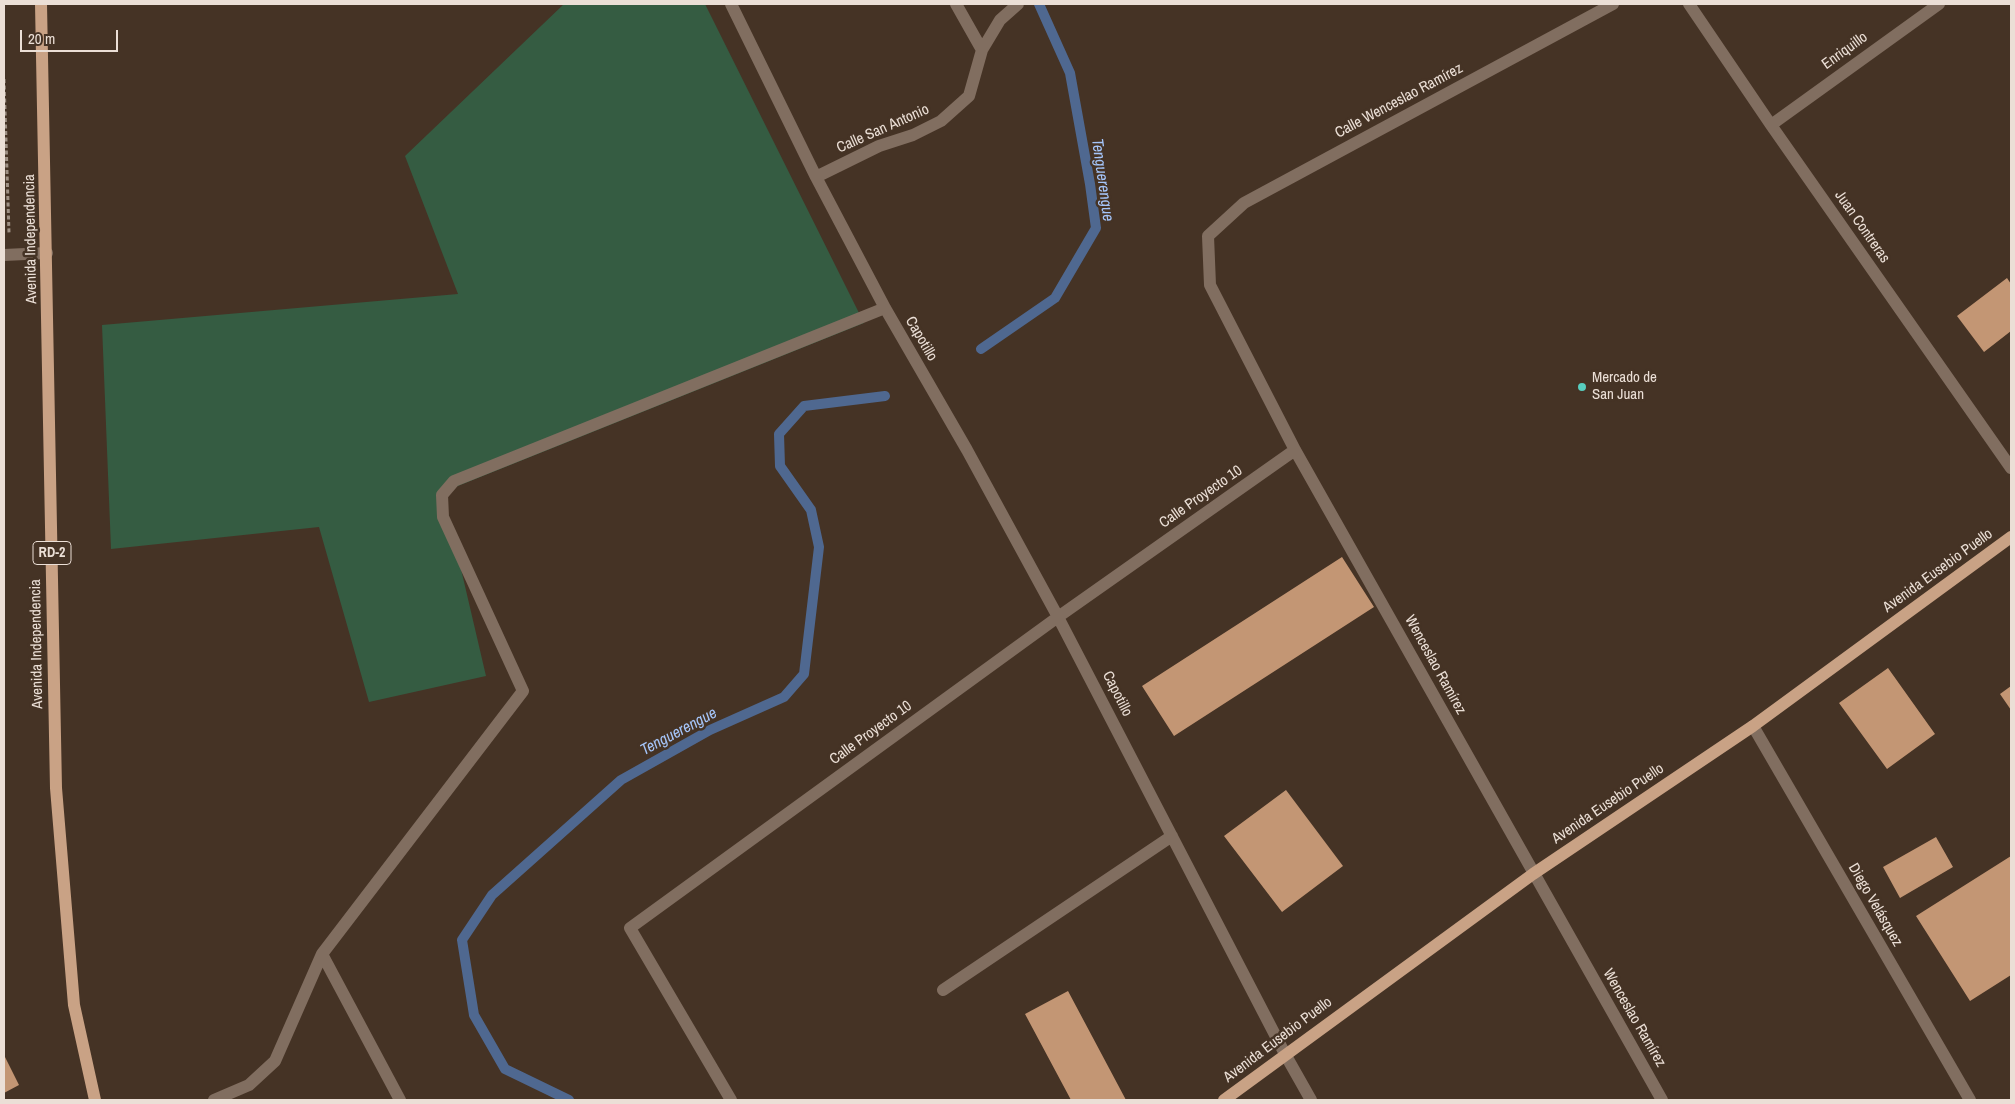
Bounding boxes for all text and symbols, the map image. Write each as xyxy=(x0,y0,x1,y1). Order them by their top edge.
scale bar xyxy=(22,20,120,52)
text: 20 m xyxy=(28,28,55,49)
street label: Enriquillo xyxy=(1819,28,1871,74)
street label: Calle Wenceslao Ramírez xyxy=(1332,60,1466,142)
street label: Calle San Antonio xyxy=(834,101,932,157)
water label: Tenguerengue xyxy=(1087,137,1117,223)
street label: Avenida Independencia xyxy=(21,174,41,304)
street label: Juan Contreras xyxy=(1831,187,1893,267)
street label: Capotillo xyxy=(901,313,941,365)
place label: Mercado de San Juan xyxy=(1592,369,1657,404)
marker: Mercado de San Juan xyxy=(1576,381,1588,393)
street label: Calle Proyecto 10 xyxy=(1156,462,1246,532)
street label: Avenida Eusebio Puello xyxy=(1880,525,1996,617)
road number: RD-2 xyxy=(33,542,71,564)
street label: Avenida Independencia xyxy=(27,579,47,709)
street label: Wenceslao Ramírez xyxy=(1400,612,1470,718)
street label: Capotillo xyxy=(1098,668,1136,720)
street label: Calle Proyecto 10 xyxy=(826,697,916,769)
water label: Tenguerengue xyxy=(638,704,720,760)
street label: Avenida Eusebio Puello xyxy=(1549,760,1667,848)
street label: Diego Velásquez xyxy=(1844,860,1906,950)
street label: Wenceslao Ramírez xyxy=(1599,966,1669,1070)
street label: Avenida Eusebio Puello xyxy=(1220,993,1336,1087)

